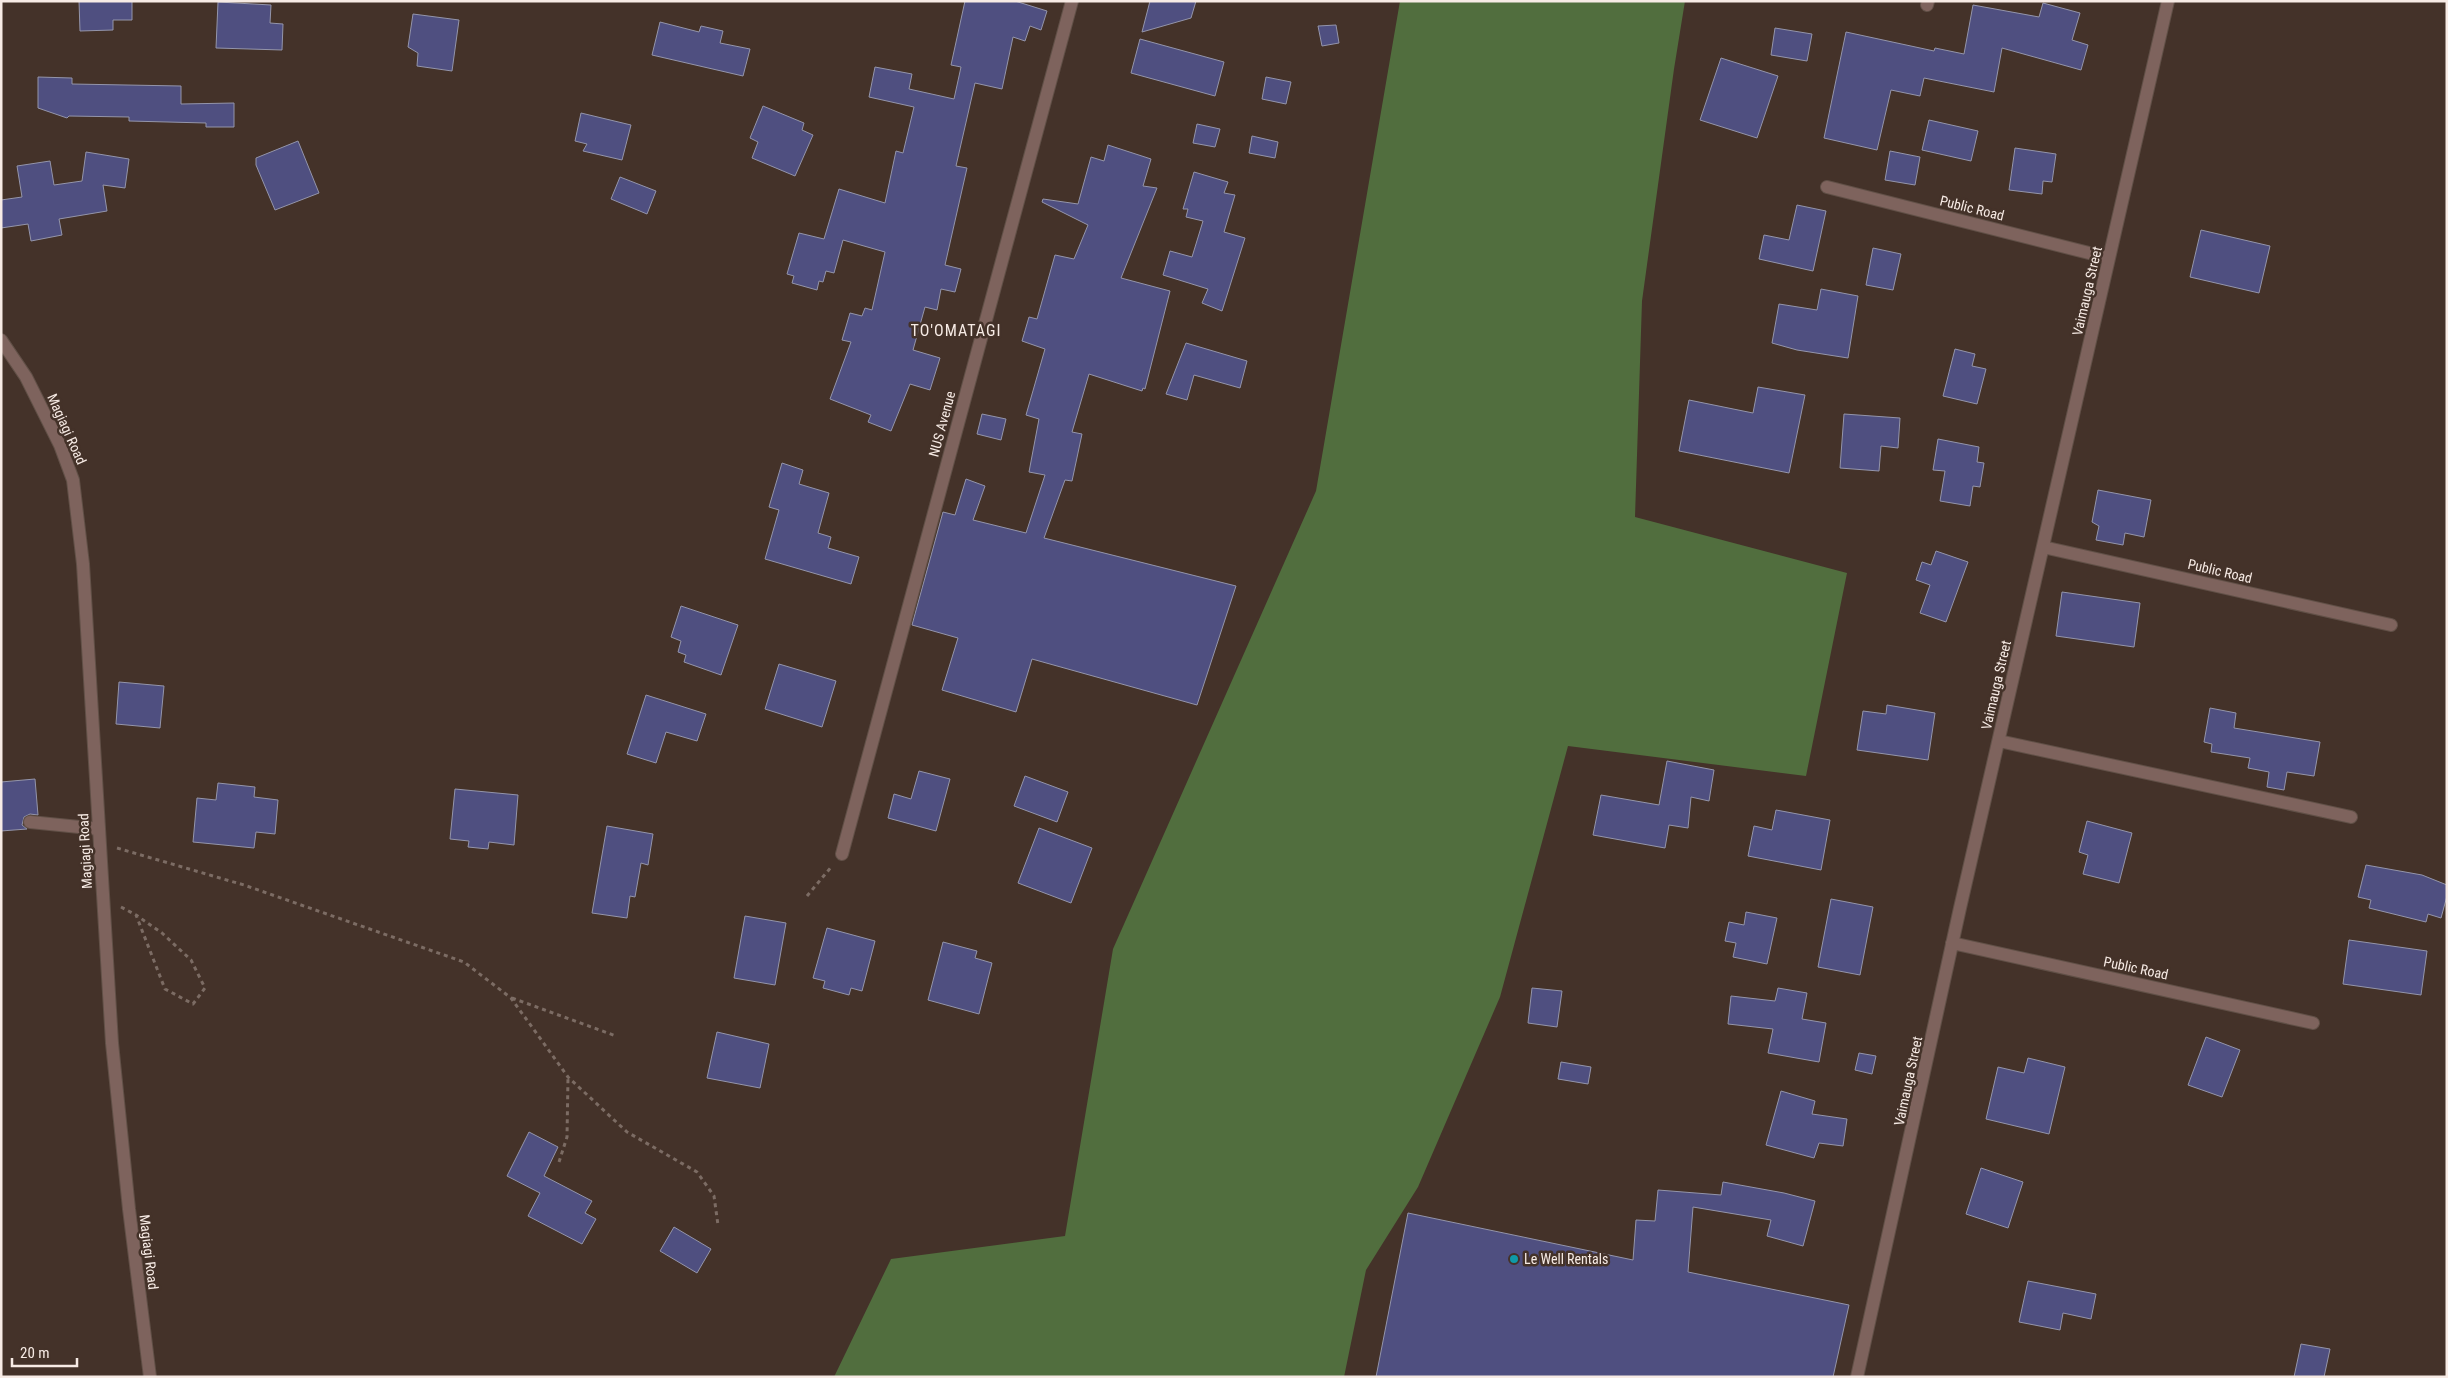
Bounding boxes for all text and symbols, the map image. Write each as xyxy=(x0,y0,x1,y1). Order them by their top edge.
street label: Public Road xyxy=(1938,192,2006,224)
street label: Vaimauga Street xyxy=(2069,245,2105,337)
district label: TO'OMATAGI xyxy=(911,321,1001,340)
street label: NUS Avenue xyxy=(926,389,959,459)
street label: Magiagi Road xyxy=(44,391,90,467)
street label: Public Road xyxy=(2186,556,2254,586)
street label: Vaimauga Street xyxy=(1978,639,2014,731)
street label: Magiagi Road xyxy=(75,813,95,889)
street label: Public Road xyxy=(2102,953,2170,983)
street label: Vaimauga Street xyxy=(1891,1035,1925,1127)
street label: Magiagi Road xyxy=(136,1214,162,1290)
place label: Le Well Rentals xyxy=(1524,1251,1608,1267)
marker: Le Well Rentals xyxy=(1508,1253,1520,1265)
scale bar xyxy=(12,1336,78,1368)
text: 20 m xyxy=(20,1344,50,1362)

